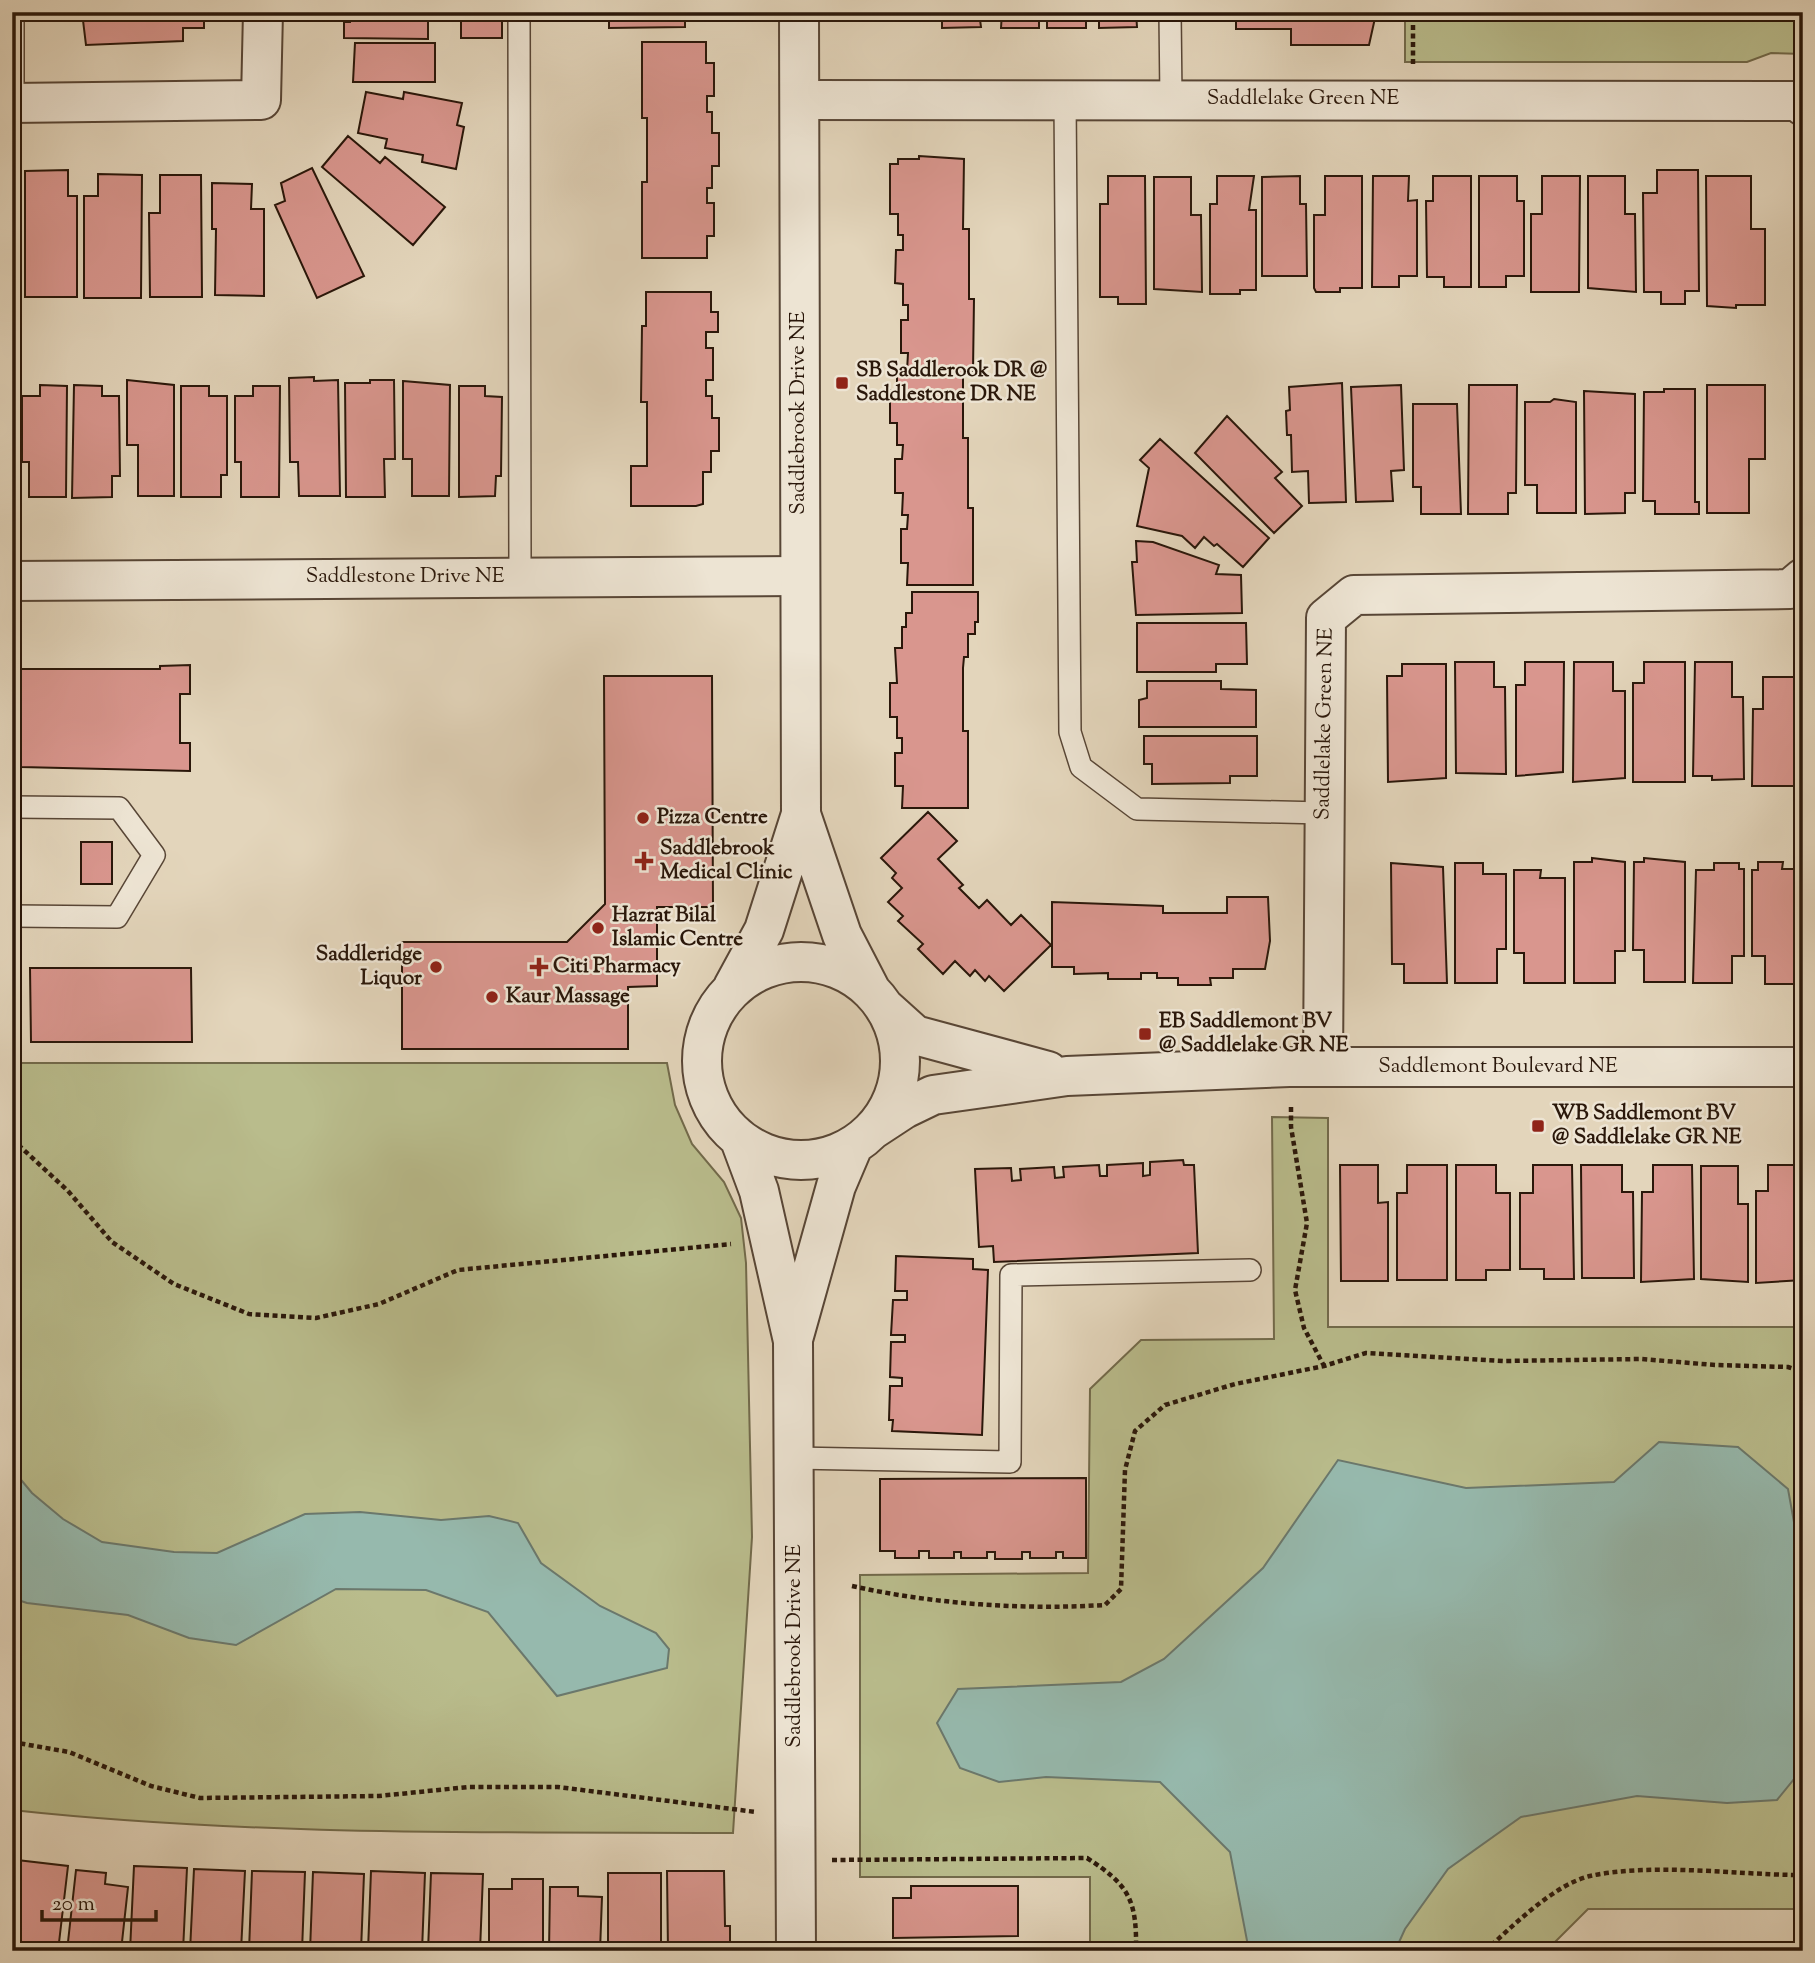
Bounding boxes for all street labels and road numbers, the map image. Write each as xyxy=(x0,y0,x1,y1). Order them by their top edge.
street label: Saddlelake Green NE xyxy=(1207,84,1400,114)
street label: Saddlebrook Drive NE xyxy=(784,311,814,515)
street label: Saddlestone Drive NE xyxy=(306,562,505,592)
street label: Saddlelake Green NE xyxy=(1308,627,1342,821)
street label: Saddlemont Boulevard NE xyxy=(1378,1052,1618,1082)
street label: Saddlebrook Drive NE xyxy=(780,1544,810,1748)

